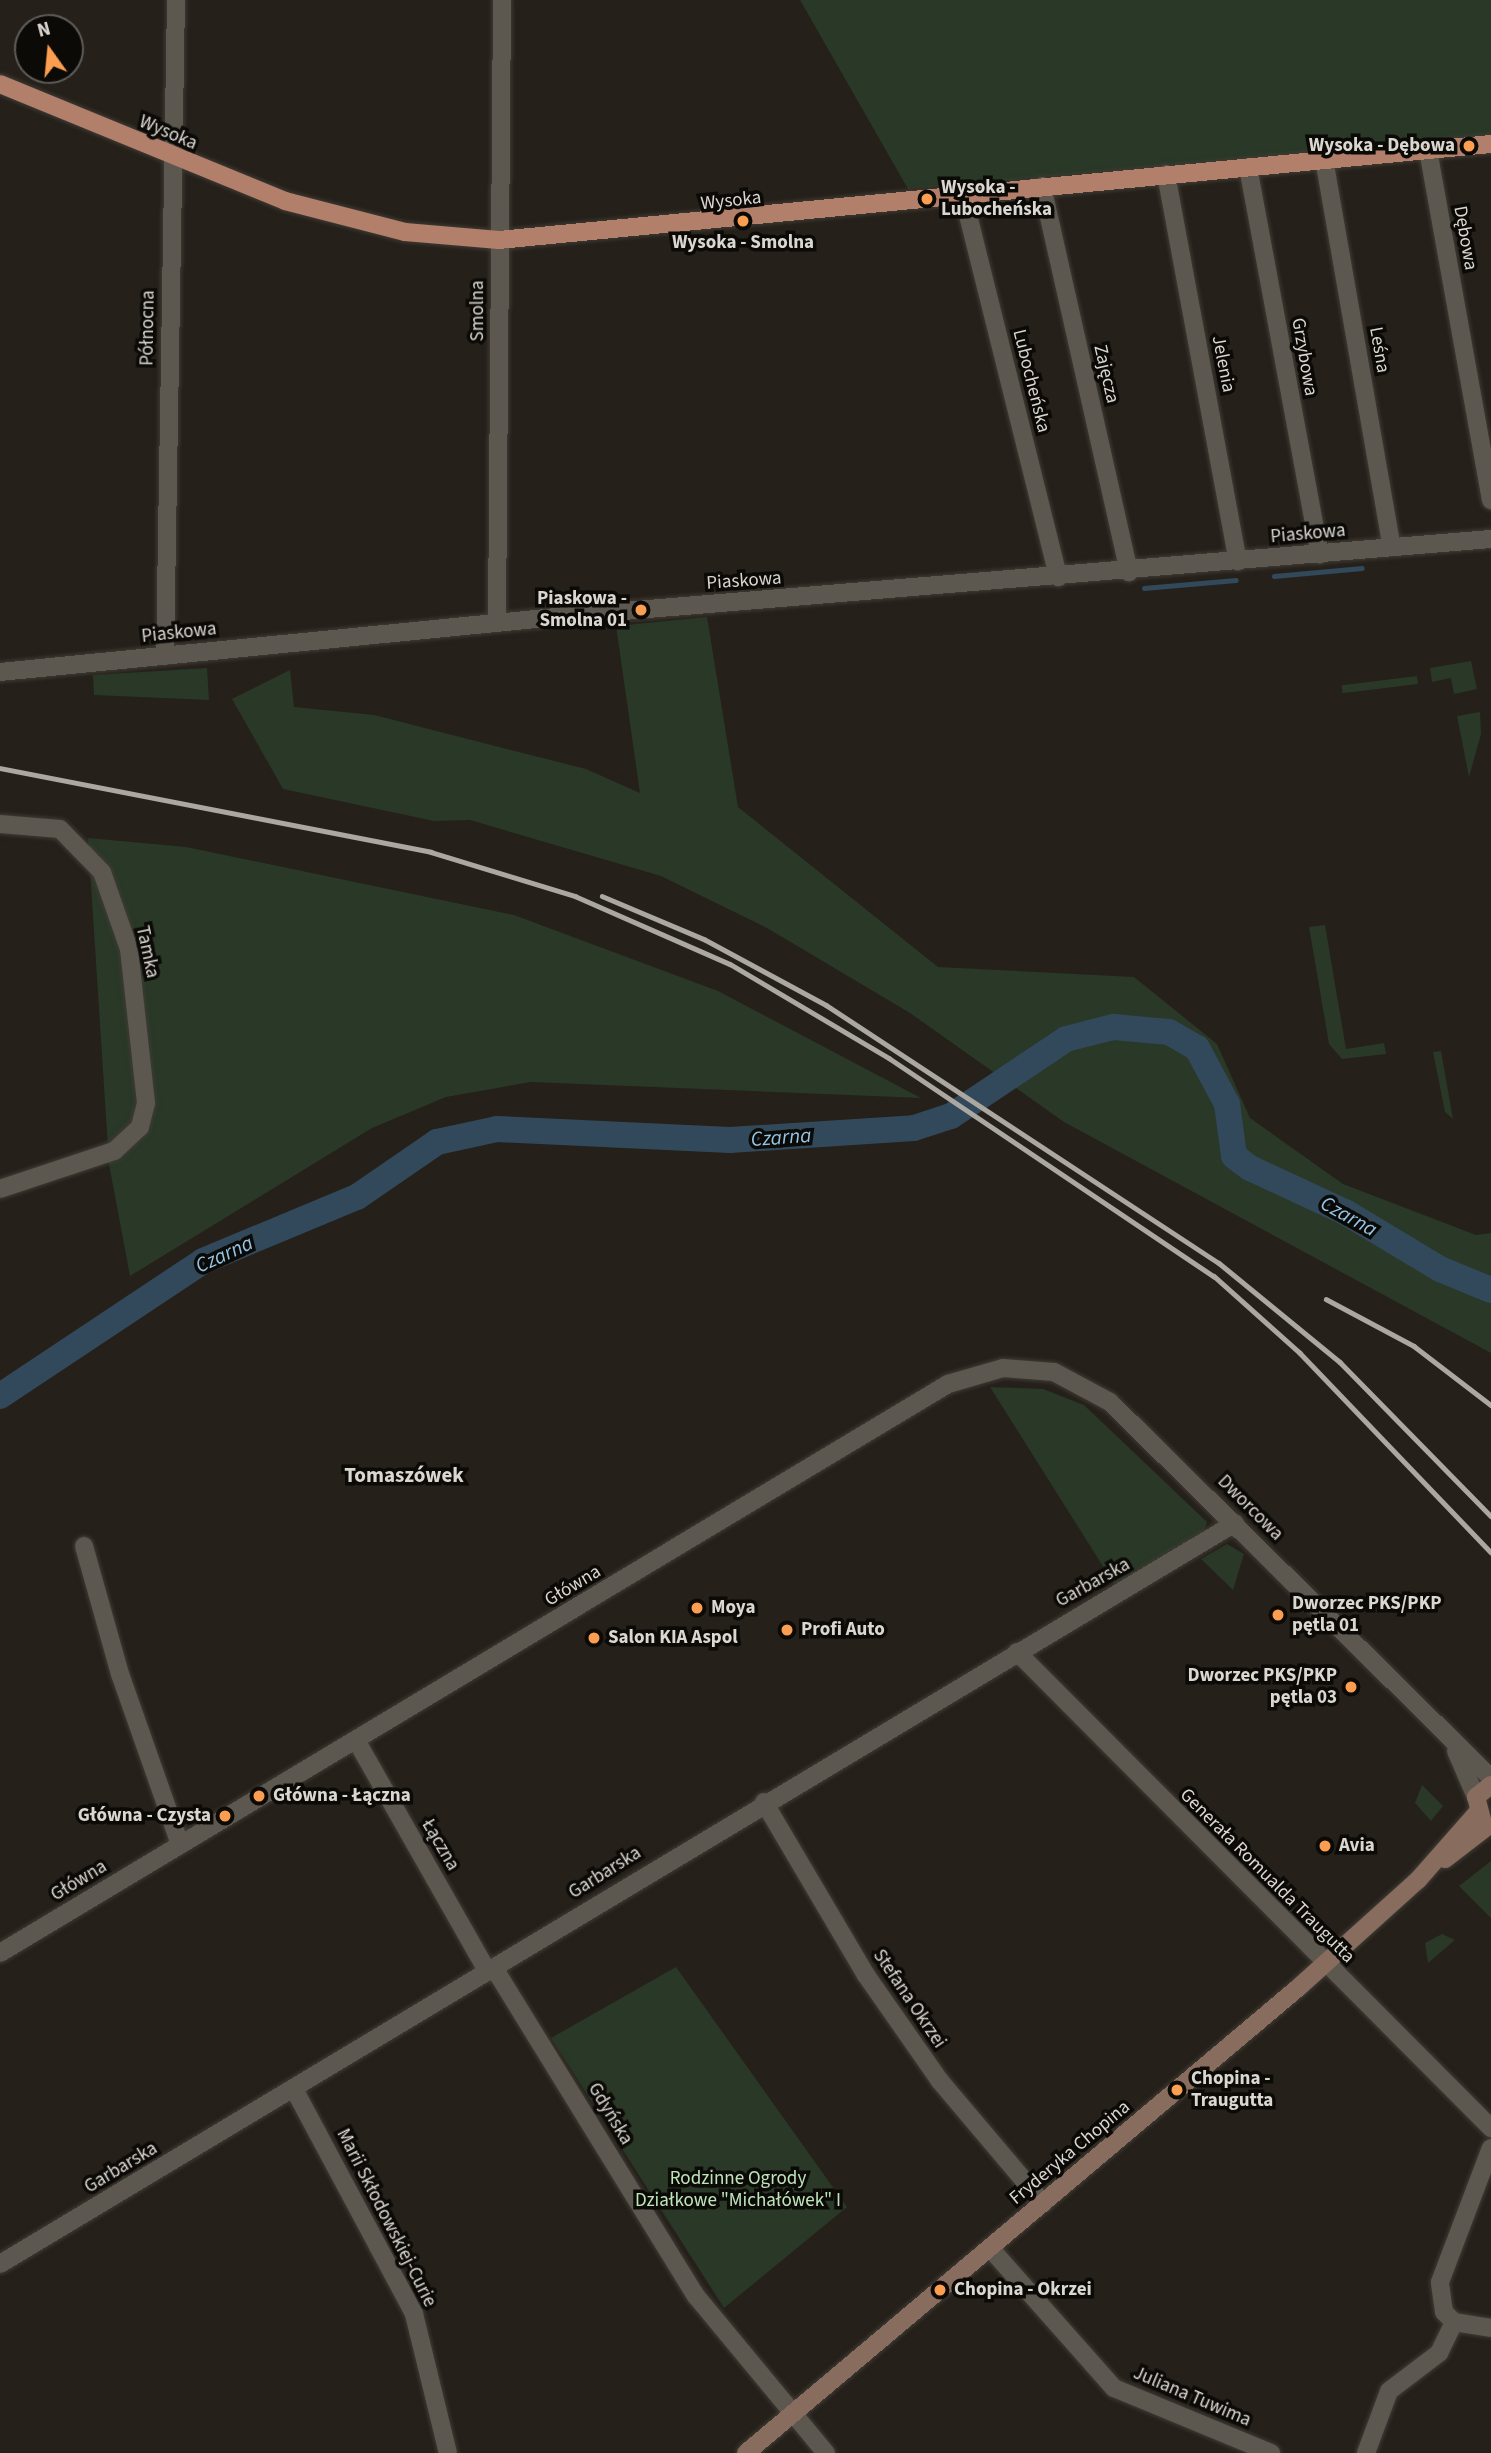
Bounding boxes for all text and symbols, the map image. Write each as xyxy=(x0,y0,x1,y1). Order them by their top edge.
north arrow xyxy=(14,14,84,84)
text: N xyxy=(34,15,54,45)
street label: Wysoka xyxy=(136,111,200,155)
place label: Wysoka - Dębowa xyxy=(1309,135,1455,157)
marker: Wysoka - Dębowa xyxy=(1461,138,1477,154)
place label: Wysoka - Lubocheńska xyxy=(941,177,1052,221)
street label: Wysoka xyxy=(700,186,762,216)
marker: Wysoka - Lubocheńska xyxy=(919,191,935,207)
street label: Dębowa xyxy=(1448,204,1482,272)
marker: Wysoka - Smolna xyxy=(735,213,751,229)
place label: Wysoka - Smolna xyxy=(672,232,814,254)
street label: Smolna xyxy=(467,280,489,342)
street label: Północna xyxy=(136,290,160,366)
street label: Grzybowa xyxy=(1286,316,1322,398)
street label: Leśna xyxy=(1364,325,1394,375)
street label: Lubocheńska xyxy=(1007,327,1055,435)
street label: Jelenia xyxy=(1206,334,1240,394)
street label: Zajęcza xyxy=(1088,342,1124,406)
street label: Piaskowa xyxy=(1269,519,1347,549)
street label: Piaskowa xyxy=(706,567,782,595)
place label: Piaskowa - Smolna 01 xyxy=(537,588,627,632)
marker: Piaskowa - Smolna 01 xyxy=(633,602,649,618)
street label: Piaskowa xyxy=(140,618,218,648)
street label: Tamka xyxy=(130,924,164,980)
water label: Czarna xyxy=(750,1122,812,1152)
water label: Czarna xyxy=(1316,1190,1382,1242)
water label: Czarna xyxy=(191,1230,257,1278)
district label: Tomaszówek xyxy=(344,1462,464,1488)
street label: Dworcowa xyxy=(1212,1470,1288,1546)
street label: Garbarska xyxy=(1052,1553,1134,1613)
street label: Główna xyxy=(541,1560,605,1612)
place label: Dworzec PKS/PKP pętla 01 xyxy=(1292,1593,1442,1637)
place label: Moya xyxy=(711,1597,755,1619)
marker: Moya xyxy=(689,1600,705,1616)
marker: Dworzec PKS/PKP pętla 01 xyxy=(1270,1607,1286,1623)
place label: Profi Auto xyxy=(801,1619,885,1641)
marker: Profi Auto xyxy=(779,1622,795,1638)
place label: Salon KIA Aspol xyxy=(608,1627,738,1649)
marker: Salon KIA Aspol xyxy=(586,1630,602,1646)
place label: Dworzec PKS/PKP pętla 03 xyxy=(1187,1665,1337,1709)
marker: Dworzec PKS/PKP pętla 03 xyxy=(1343,1679,1359,1695)
street label: Generała Romualda Traugutta xyxy=(1175,1784,1359,1968)
place label: Główna - Łączna xyxy=(273,1785,411,1807)
marker: Główna - Łączna xyxy=(251,1788,267,1804)
place label: Główna - Czysta xyxy=(78,1805,211,1827)
marker: Główna - Czysta xyxy=(217,1808,233,1824)
street label: Łączna xyxy=(416,1815,464,1875)
place label: Avia xyxy=(1339,1835,1375,1857)
marker: Avia xyxy=(1317,1838,1333,1854)
street label: Garbarska xyxy=(565,1842,645,1904)
street label: Główna xyxy=(47,1855,111,1907)
street label: Stefana Okrzei xyxy=(868,1945,950,2053)
place label: Chopina - Traugutta xyxy=(1191,2068,1273,2112)
street label: Gdyńska xyxy=(583,2079,637,2149)
marker: Chopina - Traugutta xyxy=(1169,2082,1185,2098)
street label: Fryderyka Chopina xyxy=(1005,2096,1135,2210)
street label: Marii Skłodowskiej-Curie xyxy=(331,2125,441,2311)
street label: Garbarska xyxy=(80,2137,162,2199)
park label: Rodzinne Ogrody Działkowe "Michałówek" I xyxy=(635,2168,841,2212)
place label: Chopina - Okrzei xyxy=(954,2279,1092,2301)
marker: Chopina - Okrzei xyxy=(932,2282,948,2298)
street label: Juliana Tuwima xyxy=(1130,2362,1254,2432)

